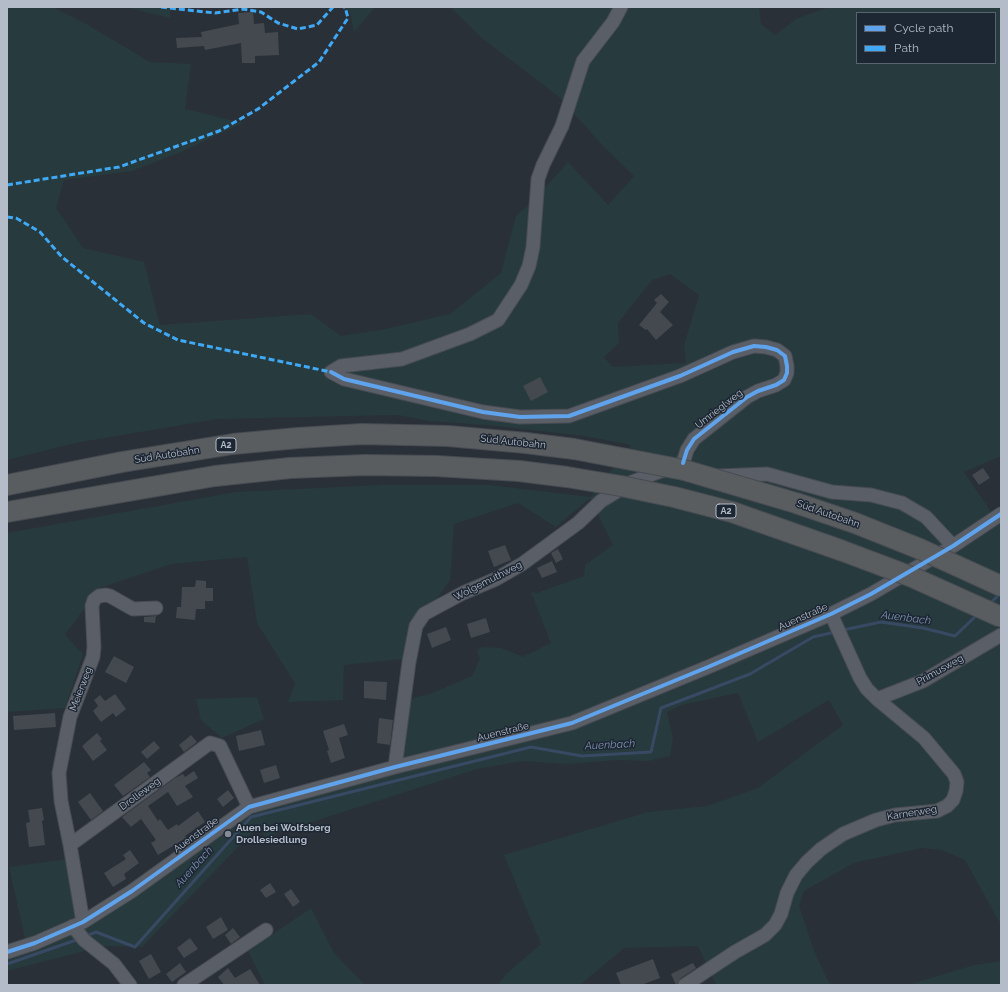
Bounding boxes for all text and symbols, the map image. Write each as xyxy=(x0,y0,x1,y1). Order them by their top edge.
legend xyxy=(856,12,996,64)
text: Cycle path xyxy=(894,21,953,35)
text: Path xyxy=(894,41,919,55)
street label: Umrieglweg xyxy=(693,387,745,431)
street label: Süd Autobahn xyxy=(480,433,546,451)
road number: A2 xyxy=(216,438,236,452)
street label: Süd Autobahn xyxy=(134,444,200,466)
street label: Süd Autobahn xyxy=(795,498,861,530)
road number: A2 xyxy=(716,504,736,518)
street label: Wolgemuthweg xyxy=(452,559,524,603)
street label: Auenstraße xyxy=(776,601,830,633)
water label: Auenbach xyxy=(880,608,932,628)
street label: Primusweg xyxy=(914,652,966,688)
street label: Meierweg xyxy=(67,665,95,713)
street label: Auenstraße xyxy=(476,720,530,744)
water label: Auenbach xyxy=(585,737,635,753)
street label: Drolleweg xyxy=(117,775,163,813)
street label: Karnerweg xyxy=(886,803,938,823)
street label: Auenstraße xyxy=(171,815,221,855)
place label: Auen bei Wolfsberg Drollesiedlung xyxy=(236,822,331,846)
marker: Auen bei Wolfsberg Drollesiedlung xyxy=(223,829,233,839)
water label: Auenbach xyxy=(172,844,216,890)

